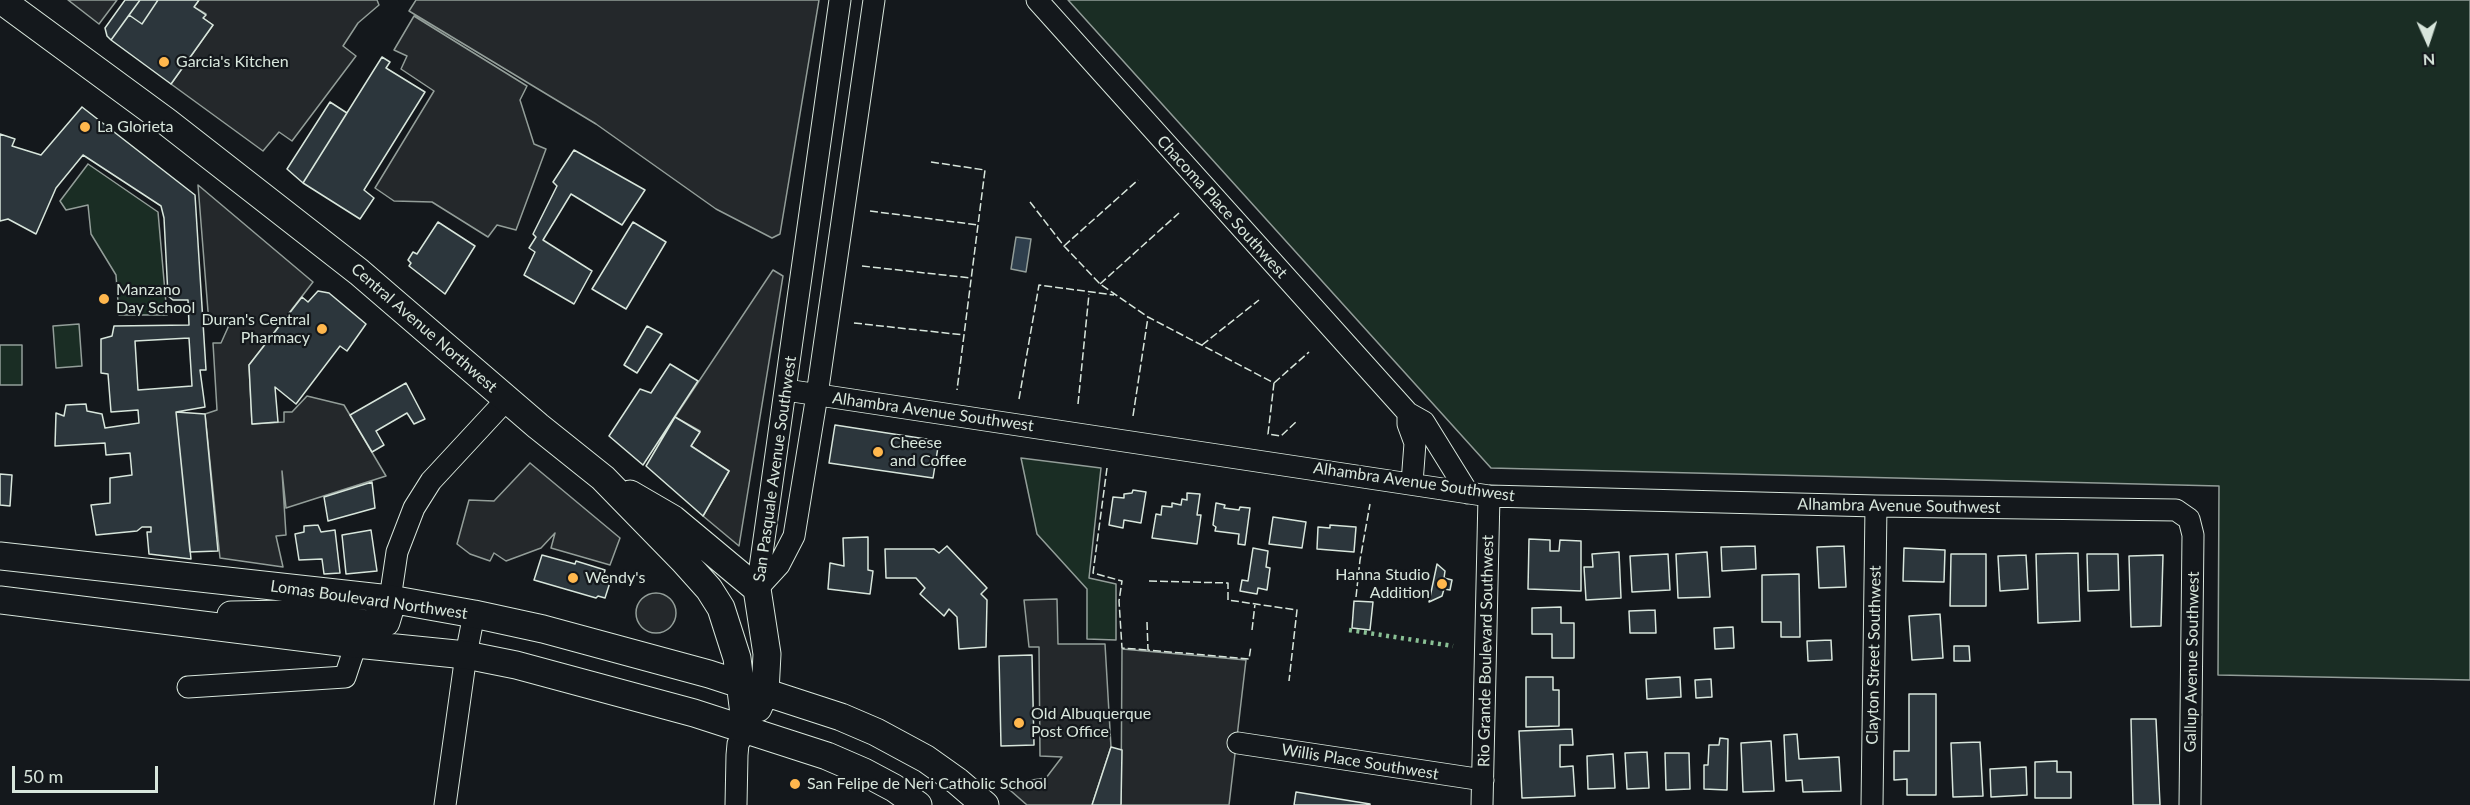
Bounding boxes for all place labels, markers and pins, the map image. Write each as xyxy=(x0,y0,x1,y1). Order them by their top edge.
place label: Garcia's Kitchen xyxy=(176,52,289,72)
marker: Garcia's Kitchen xyxy=(157,55,171,69)
place label: La Glorieta xyxy=(97,117,173,137)
marker: La Glorieta xyxy=(78,120,92,134)
place label: Manzano Day School xyxy=(116,280,195,318)
marker: Manzano Day School xyxy=(97,292,111,306)
place label: Duran's Central Pharmacy xyxy=(202,310,310,348)
marker: Duran's Central Pharmacy xyxy=(315,322,329,336)
place label: Cheese and Coffee xyxy=(890,433,967,471)
marker: Cheese and Coffee xyxy=(871,445,885,459)
place label: Hanna Studio Addition xyxy=(1335,565,1430,603)
place label: Wendy's xyxy=(585,568,645,588)
marker: Wendy's xyxy=(566,571,580,585)
marker: Hanna Studio Addition xyxy=(1435,577,1449,591)
place label: Old Albuquerque Post Office xyxy=(1031,704,1151,742)
marker: Old Albuquerque Post Office xyxy=(1012,716,1026,730)
place label: San Felipe de Neri Catholic School xyxy=(807,774,1047,794)
marker: San Felipe de Neri Catholic School xyxy=(788,777,802,791)

